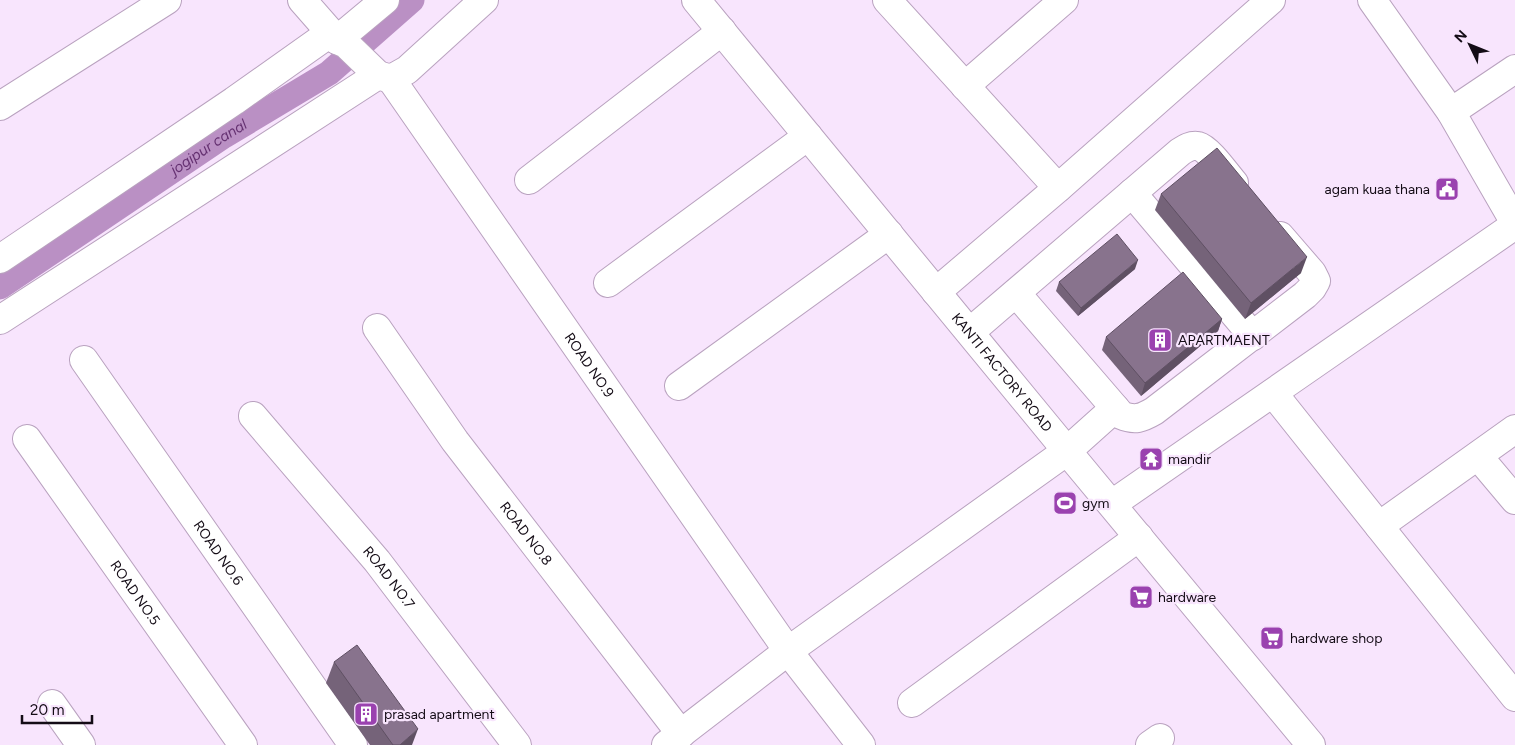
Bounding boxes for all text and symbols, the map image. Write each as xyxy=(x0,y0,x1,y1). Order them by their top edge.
north arrow xyxy=(1445,20,1495,70)
text: N xyxy=(1451,27,1471,46)
water label: jogipur canal xyxy=(165,115,251,180)
public building icon: agam kuaa thana xyxy=(1434,176,1460,202)
place label: agam kuaa thana xyxy=(1325,181,1430,198)
street label: KANTI FACTORY ROAD xyxy=(948,309,1056,435)
building icon: APARTMAENT xyxy=(1147,327,1173,353)
street label: ROAD NO.9 xyxy=(561,329,618,401)
place label: APARTMAENT xyxy=(1178,332,1270,349)
temple icon: mandir xyxy=(1138,446,1164,472)
place label: mandir xyxy=(1168,451,1211,468)
sports icon: gym xyxy=(1052,490,1078,516)
place label: gym xyxy=(1082,495,1110,512)
street label: ROAD NO.8 xyxy=(496,498,556,568)
street label: ROAD NO.6 xyxy=(190,517,247,588)
street label: ROAD NO.7 xyxy=(359,543,419,612)
street label: ROAD NO.5 xyxy=(107,557,164,628)
supermarket icon: hardware xyxy=(1128,584,1154,610)
place label: hardware xyxy=(1158,589,1217,606)
supermarket icon: hardware shop xyxy=(1259,625,1285,651)
place label: hardware shop xyxy=(1290,630,1382,647)
scale bar xyxy=(22,692,92,724)
text: 20 m xyxy=(30,701,64,719)
building icon: prasad apartment xyxy=(353,701,379,727)
place label: prasad apartment xyxy=(384,706,495,723)

